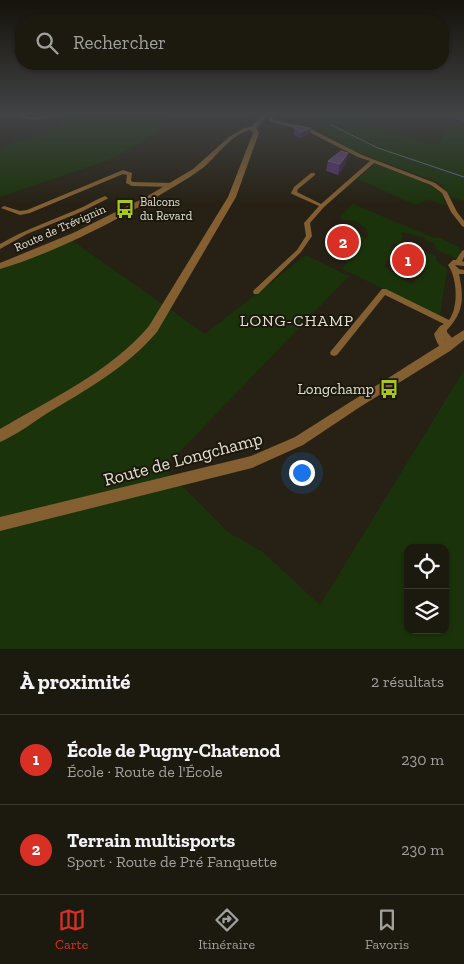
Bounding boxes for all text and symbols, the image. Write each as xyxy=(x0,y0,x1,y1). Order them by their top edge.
search box xyxy=(15,15,449,70)
icon: search xyxy=(33,29,61,57)
text: Rechercher xyxy=(73,31,166,54)
place label: Balcons du Revard xyxy=(140,195,193,223)
bus stop icon: Balcons du Revard xyxy=(114,198,136,220)
street label: Route de Trévignin xyxy=(12,202,108,254)
pin: 2 xyxy=(327,223,359,261)
pin: 1 xyxy=(392,241,424,279)
district label: LONG-CHAMP xyxy=(240,311,354,330)
bus stop icon: Longchamp xyxy=(378,378,400,400)
place label: Longchamp xyxy=(298,380,374,398)
street label: Route de Longchamp xyxy=(101,427,265,491)
your location xyxy=(289,460,315,486)
map controls xyxy=(404,544,449,634)
button: locate xyxy=(404,544,449,589)
button: layers xyxy=(404,589,449,634)
text: À proximité xyxy=(20,669,130,694)
text: 2 résultats xyxy=(371,672,444,691)
text: École de Pugny-Chatenod xyxy=(67,739,280,762)
text: 1 xyxy=(33,750,39,769)
text: 230 m xyxy=(401,750,444,769)
text: École · Route de l'École xyxy=(67,762,222,781)
text: Terrain multisports xyxy=(67,829,235,852)
text: 2 xyxy=(32,840,40,859)
text: 230 m xyxy=(401,840,444,859)
text: Sport · Route de Pré Fanquette xyxy=(67,852,277,871)
tab: Carte xyxy=(55,906,88,953)
tab: Itinéraire xyxy=(198,906,255,953)
tab: Favoris xyxy=(365,906,409,953)

